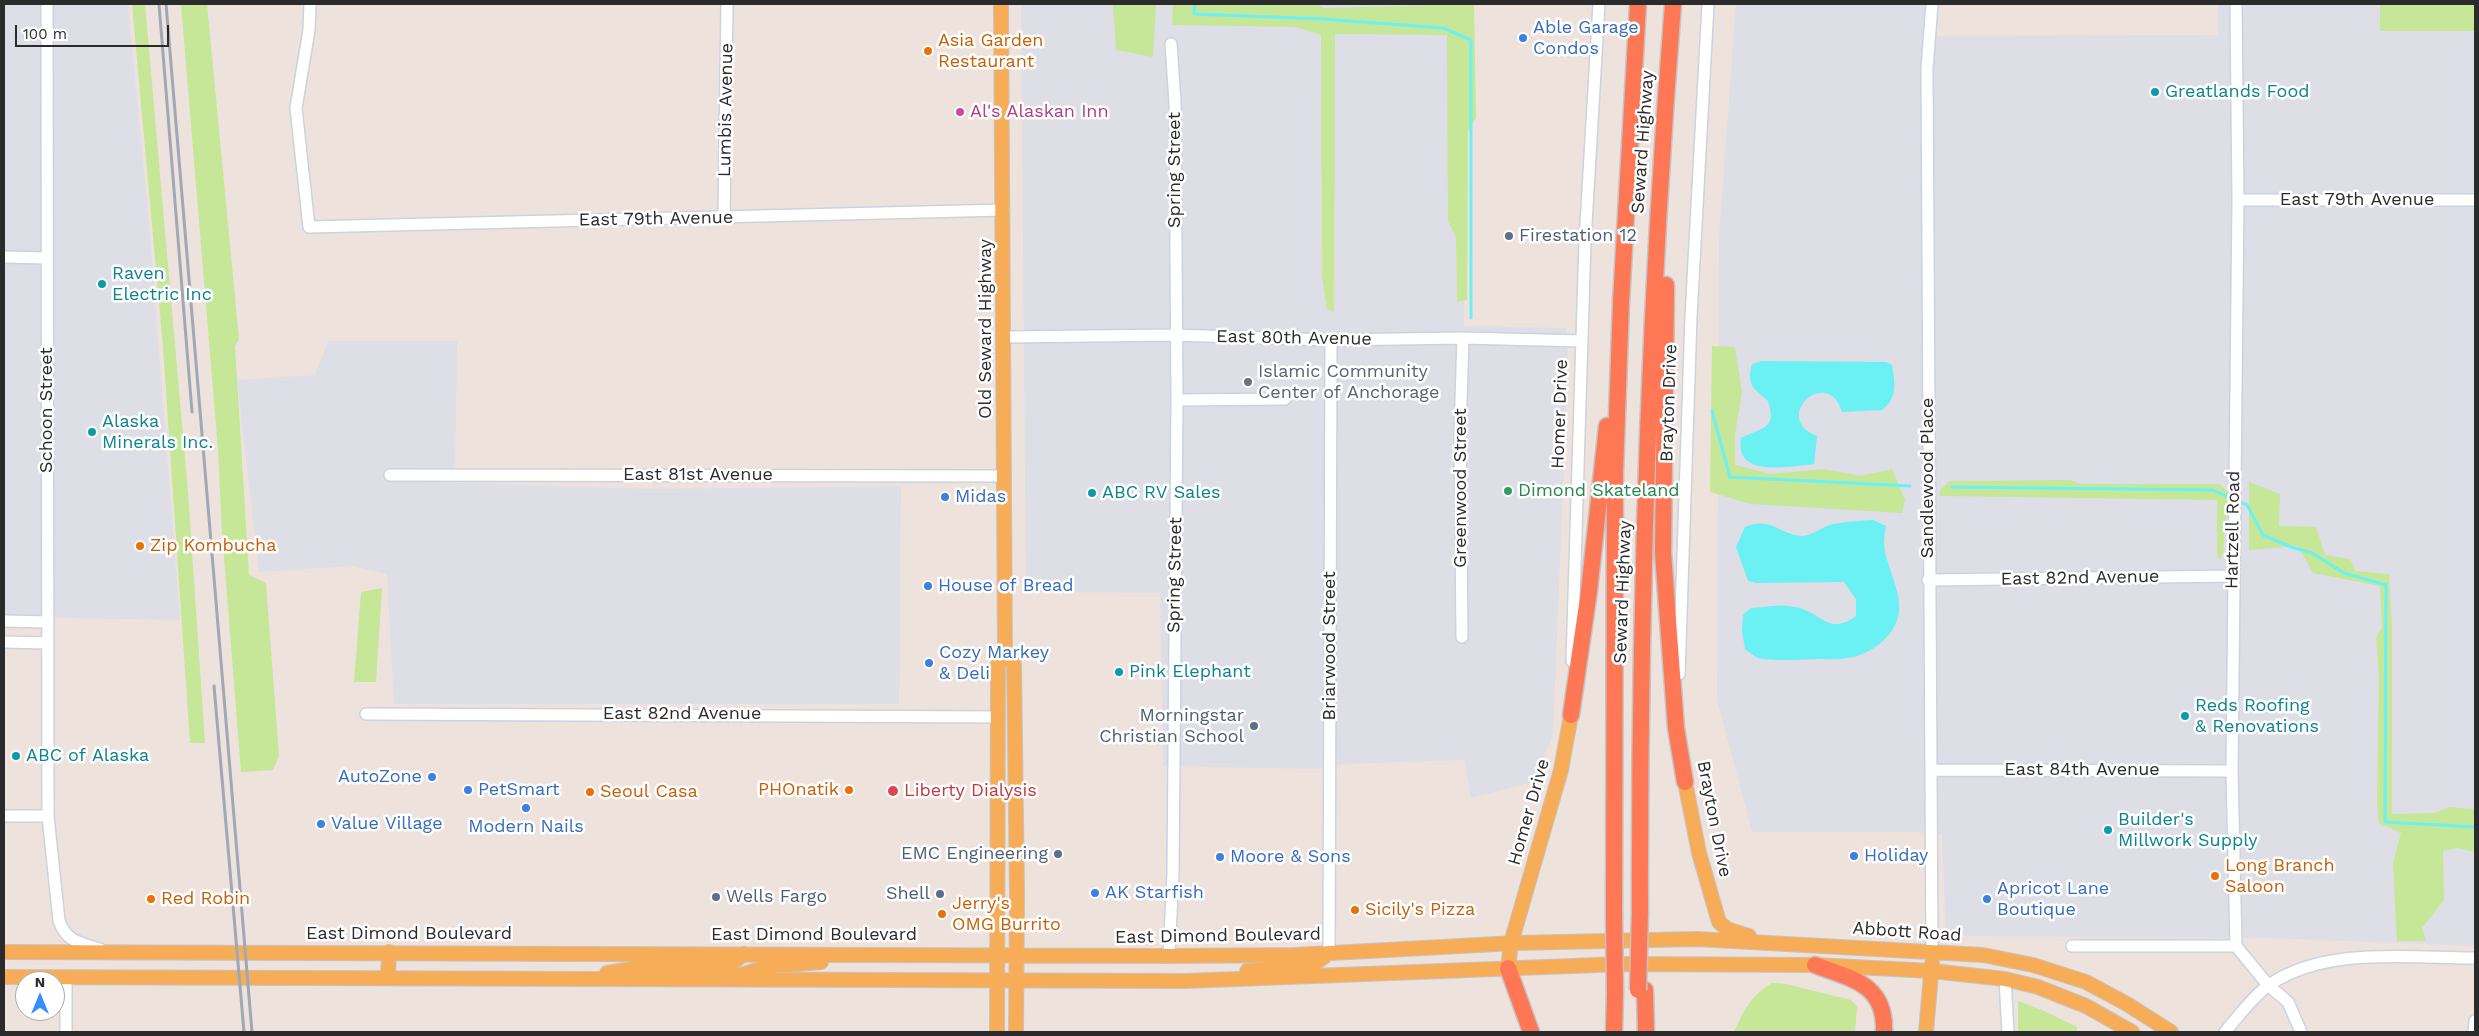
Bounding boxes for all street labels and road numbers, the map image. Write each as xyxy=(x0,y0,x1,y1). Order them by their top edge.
street label: Lumbis Avenue xyxy=(714,43,738,177)
street label: Seward Highway xyxy=(1627,70,1659,214)
street label: Spring Street xyxy=(1164,112,1186,228)
street label: East 79th Avenue xyxy=(2280,189,2434,211)
street label: East 79th Avenue xyxy=(579,207,733,231)
street label: Old Seward Highway xyxy=(975,239,997,419)
street label: East 80th Avenue xyxy=(1216,326,1372,350)
street label: Brayton Drive xyxy=(1656,344,1682,462)
street label: Schoon Street xyxy=(36,347,58,473)
street label: Homer Drive xyxy=(1547,359,1573,469)
street label: Sandlewood Place xyxy=(1917,398,1939,558)
street label: Greenwood Street xyxy=(1450,408,1472,568)
street label: East 81st Avenue xyxy=(623,464,773,486)
street label: Hartzell Road xyxy=(2221,471,2245,589)
street label: Spring Street xyxy=(1163,517,1187,633)
street label: Seward Highway xyxy=(1610,520,1636,664)
street label: East 82nd Avenue xyxy=(2000,566,2160,590)
street label: Briarwood Street xyxy=(1319,571,1341,721)
street label: East 82nd Avenue xyxy=(603,703,761,725)
street label: Homer Drive xyxy=(1504,756,1554,868)
street label: Brayton Drive xyxy=(1692,759,1736,879)
street label: East 84th Avenue xyxy=(2004,759,2160,781)
street label: Abbott Road xyxy=(1852,917,1962,947)
street label: East Dimond Boulevard xyxy=(306,923,512,945)
street label: East Dimond Boulevard xyxy=(1115,923,1321,949)
street label: East Dimond Boulevard xyxy=(711,924,917,946)

